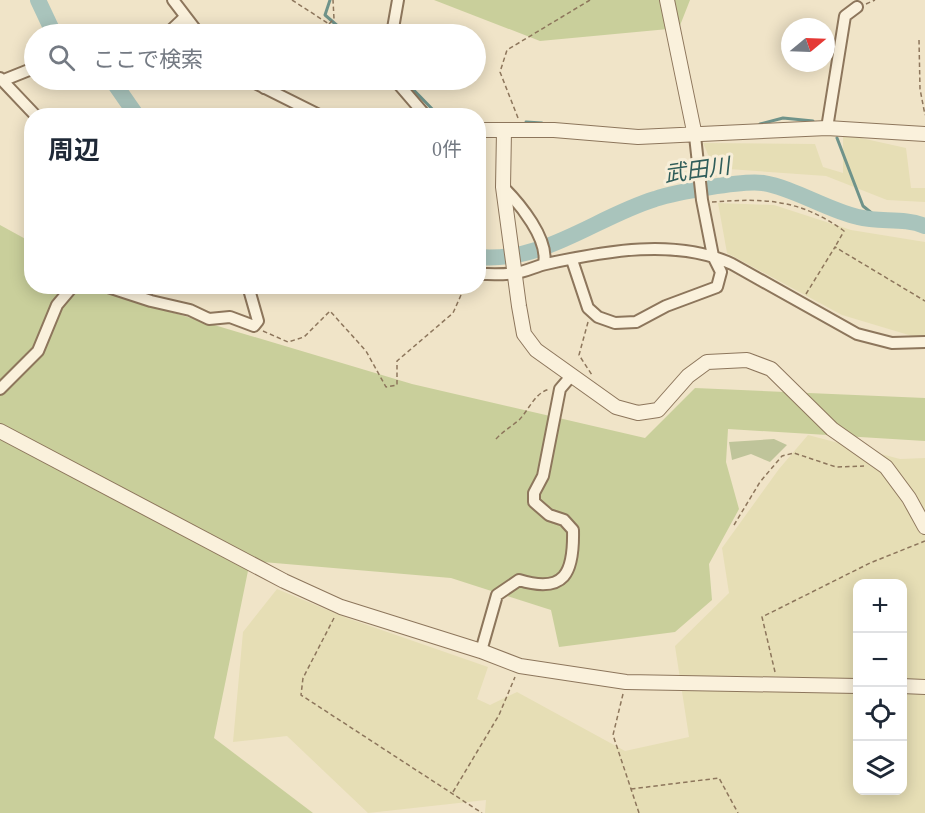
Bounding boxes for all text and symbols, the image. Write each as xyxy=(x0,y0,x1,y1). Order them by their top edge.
north arrow xyxy=(781,18,835,72)
search box xyxy=(24,24,486,90)
icon: search xyxy=(45,41,78,74)
text: ここで検索 xyxy=(93,47,203,72)
text: 周辺 xyxy=(48,136,100,165)
text: 0件 xyxy=(432,138,462,160)
water label: 武田川 xyxy=(663,153,733,187)
map controls xyxy=(853,579,907,795)
button: + xyxy=(853,579,907,633)
button: − xyxy=(853,633,907,687)
button: locate xyxy=(853,687,907,741)
button: layers xyxy=(853,741,907,795)

